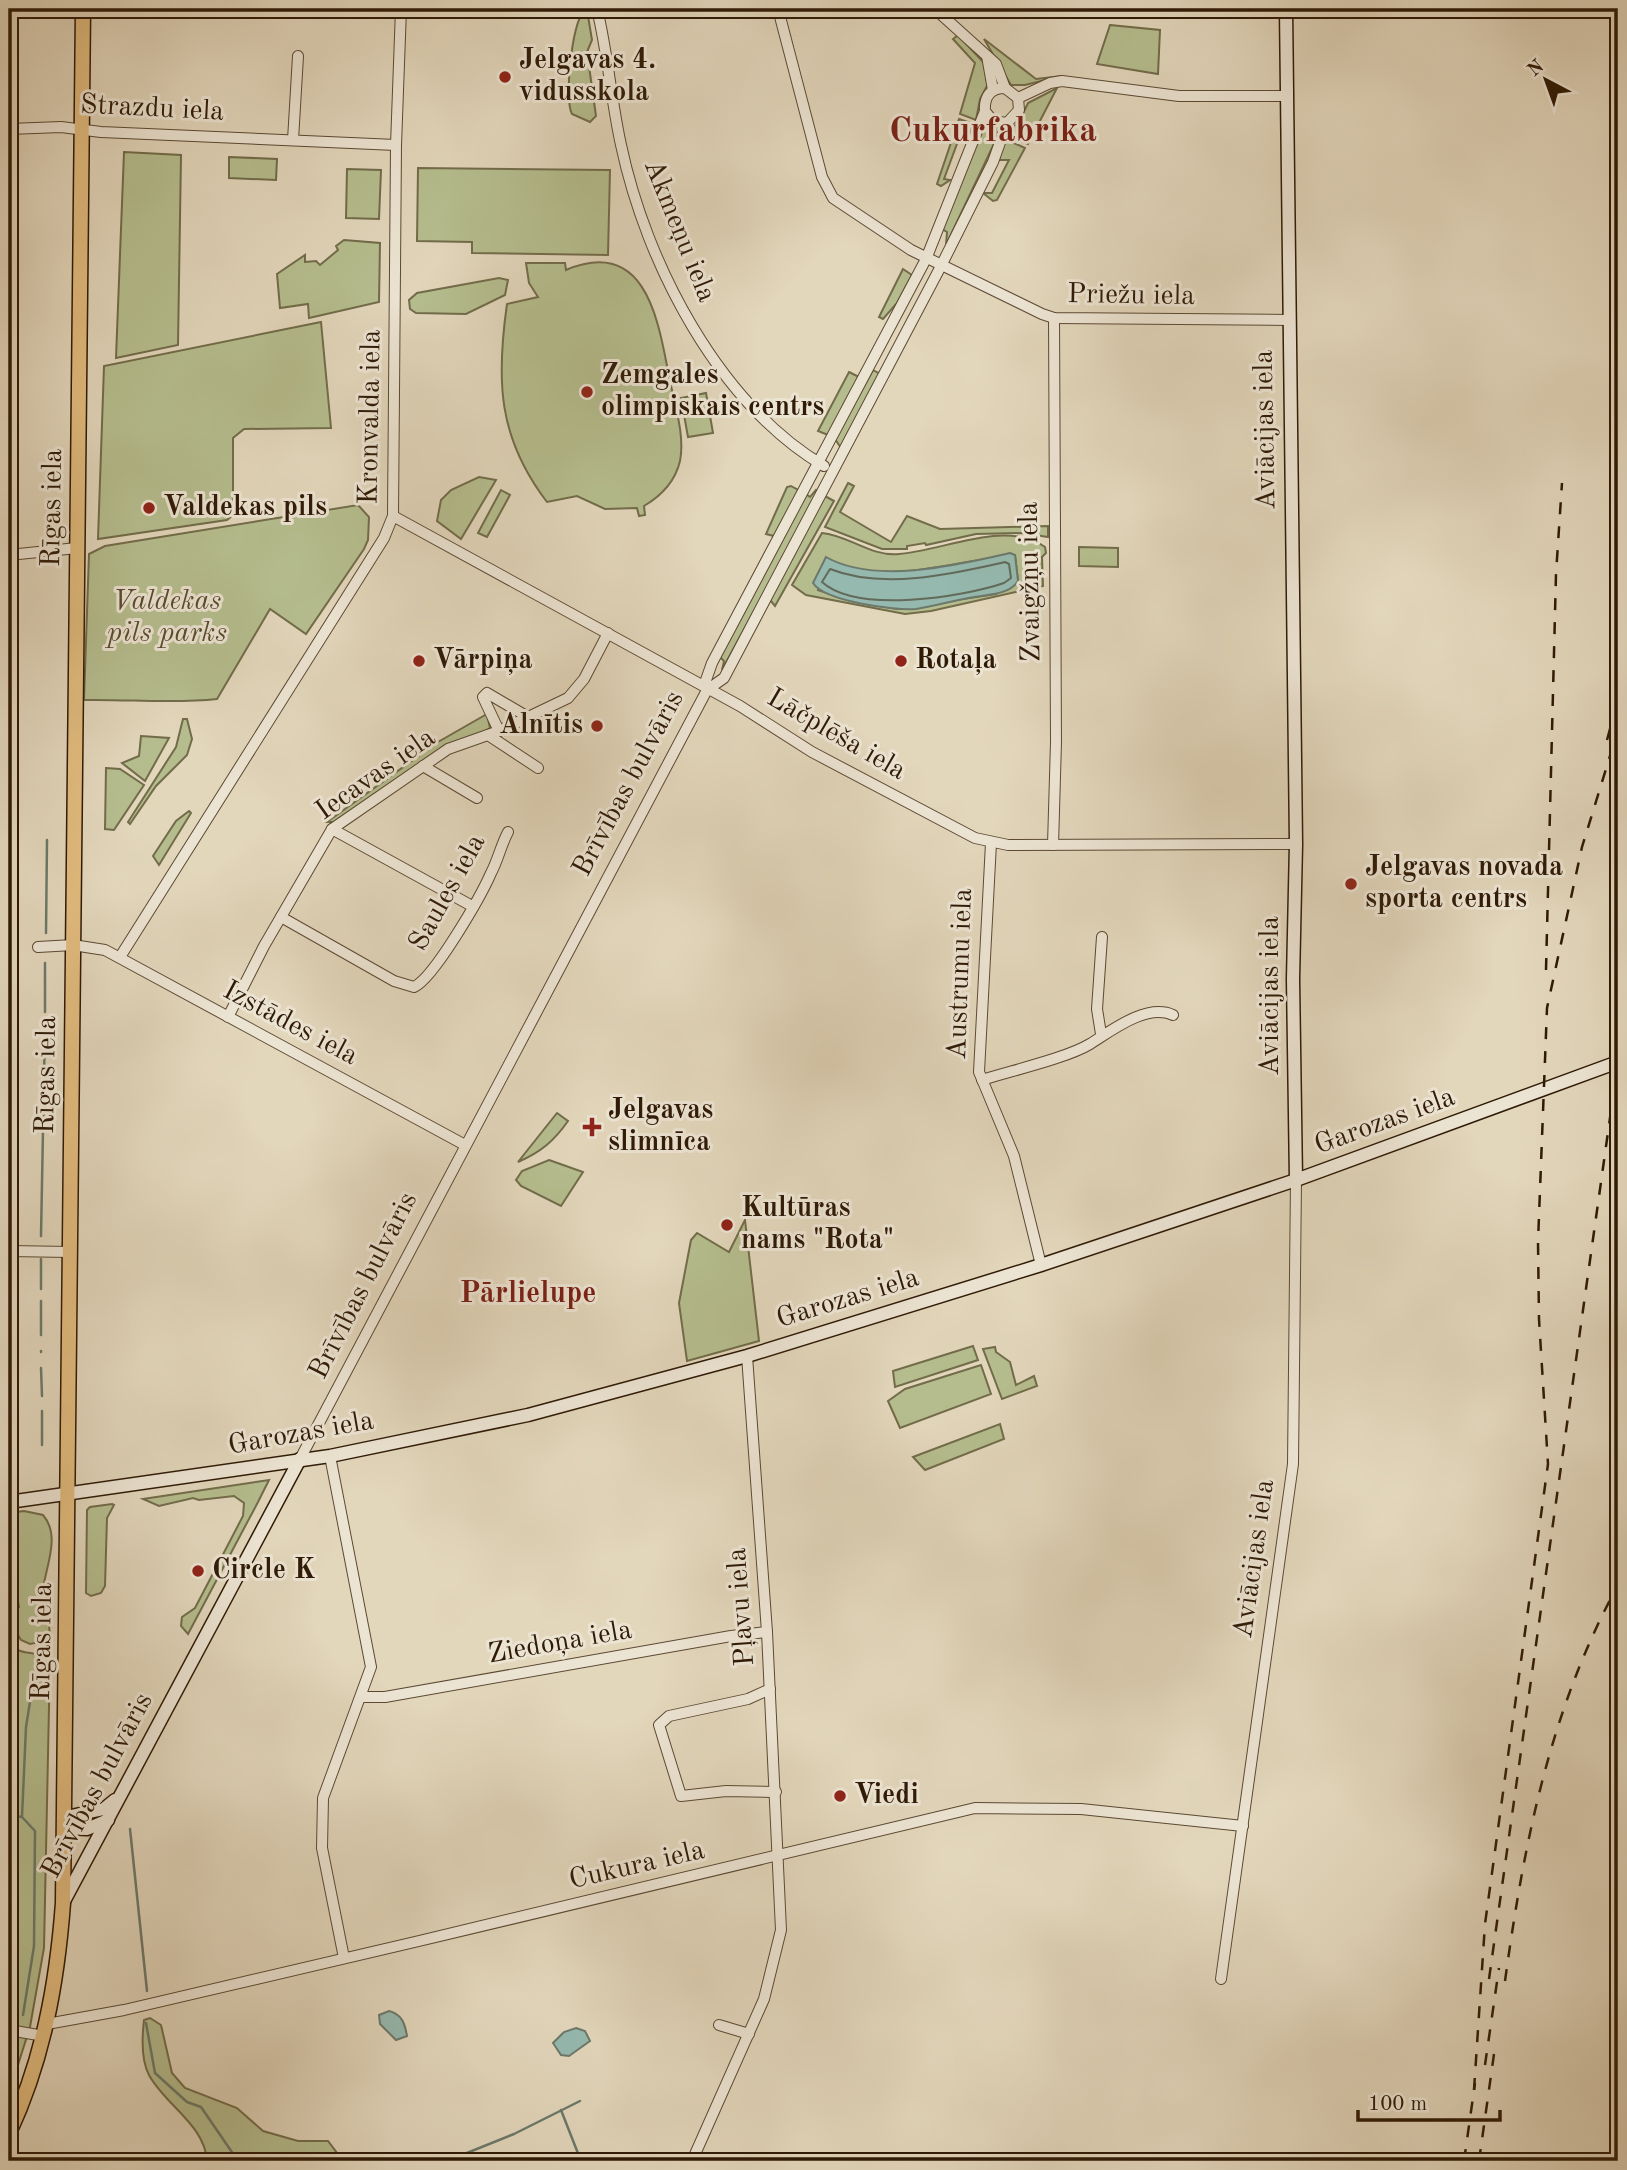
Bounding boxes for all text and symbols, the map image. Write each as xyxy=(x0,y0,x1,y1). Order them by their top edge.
north arrow xyxy=(1512,46,1582,116)
place label: Jelgavas 4. vidusskola xyxy=(519,47,656,107)
text: N xyxy=(1525,57,1549,81)
marker: Jelgavas 4. vidusskola xyxy=(497,69,513,85)
street label: Strazdu iela xyxy=(79,91,225,127)
district label: Cukurfabrika xyxy=(889,114,1097,149)
street label: Akmeņu iela xyxy=(638,156,720,306)
street label: Priežu iela xyxy=(1067,281,1195,311)
street label: Kronvalda iela xyxy=(355,329,387,505)
street label: Aviācijas iela xyxy=(1251,349,1281,510)
place label: Zemgales olimpiskais centrs xyxy=(601,362,824,422)
marker: Zemgales olimpiskais centrs xyxy=(579,384,595,400)
street label: Rīgas iela xyxy=(38,448,68,567)
place label: Valdekas pils xyxy=(163,494,327,522)
marker: Valdekas pils xyxy=(141,500,157,516)
street label: Zvaigžņu iela xyxy=(1016,501,1046,663)
park label: Valdekas pils parks xyxy=(104,588,227,648)
place label: Vārpiņa xyxy=(433,647,533,675)
place label: Rotaļa xyxy=(915,647,997,675)
marker: Vārpiņa xyxy=(411,653,427,669)
marker: Rotaļa xyxy=(893,653,909,669)
street label: Lāčplēša iela xyxy=(762,684,910,786)
street label: Brīvības bulvāris xyxy=(568,687,690,881)
place label: Alnītis xyxy=(499,712,583,740)
marker: Alnītis xyxy=(589,718,605,734)
street label: Iecavas iela xyxy=(311,724,441,826)
street label: Saules iela xyxy=(405,830,491,956)
place label: Jelgavas novada sporta centrs xyxy=(1365,854,1563,914)
marker: Jelgavas novada sporta centrs xyxy=(1343,876,1359,892)
street label: Austrumu iela xyxy=(944,888,978,1060)
street label: Aviācijas iela xyxy=(1257,916,1285,1076)
street label: Izstādes iela xyxy=(218,977,362,1071)
street label: Rīgas iela xyxy=(32,1015,62,1134)
street label: Garozas iela xyxy=(1311,1084,1459,1160)
place label: Jelgavas slimnīca xyxy=(608,1097,713,1157)
marker: Jelgavas slimnīca xyxy=(582,1117,602,1137)
street label: Brīvības bulvāris xyxy=(305,1188,423,1384)
place label: Kultūras nams "Rota" xyxy=(741,1195,894,1255)
marker: Kultūras nams "Rota" xyxy=(719,1217,735,1233)
street label: Garozas iela xyxy=(773,1264,923,1334)
district label: Pārlielupe xyxy=(460,1279,596,1309)
street label: Garozas iela xyxy=(226,1407,376,1461)
street label: Aviācijas iela xyxy=(1230,1478,1280,1640)
street label: Pļavu iela xyxy=(724,1547,760,1667)
place label: Circle K xyxy=(212,1557,315,1585)
marker: Circle K xyxy=(190,1563,206,1579)
street label: Rīgas iela xyxy=(28,1582,58,1701)
street label: Ziedoņa iela xyxy=(486,1617,634,1669)
street label: Brīvības bulvāris xyxy=(37,1689,159,1883)
place label: Viedi xyxy=(854,1782,919,1810)
marker: Viedi xyxy=(832,1788,848,1804)
street label: Cukura iela xyxy=(567,1837,708,1895)
scale bar xyxy=(1358,2079,1499,2123)
text: 100 m xyxy=(1368,2094,1427,2115)

